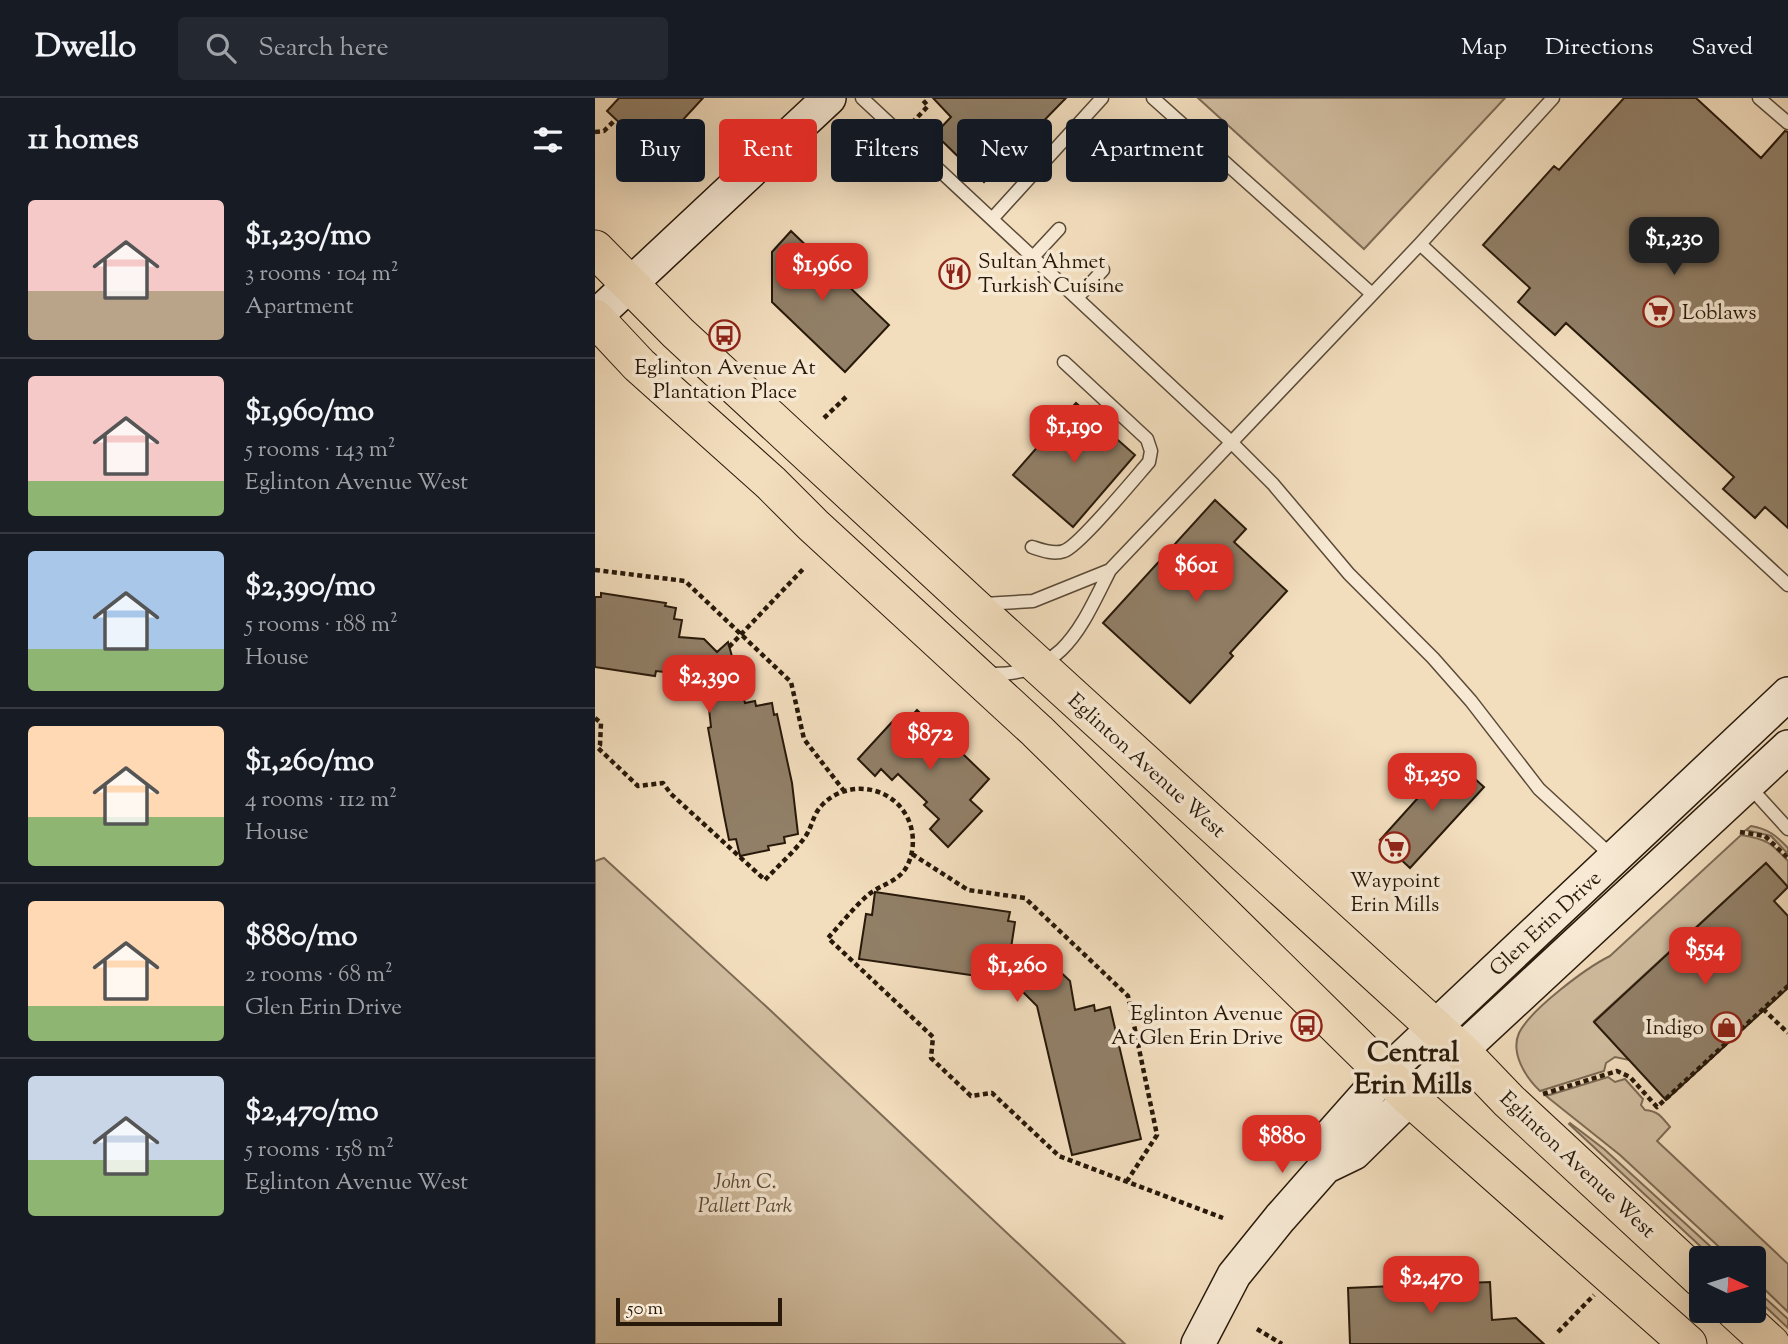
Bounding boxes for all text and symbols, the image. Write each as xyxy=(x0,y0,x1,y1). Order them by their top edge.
search box xyxy=(178,17,668,80)
text: Dwello xyxy=(35,24,136,72)
icon: search xyxy=(202,29,240,67)
text: Search here xyxy=(258,30,389,67)
text: Map xyxy=(1461,31,1507,65)
text: Directions xyxy=(1545,31,1653,65)
text: Saved xyxy=(1691,31,1753,65)
text: 11 homes xyxy=(28,119,139,162)
chip: Buy xyxy=(616,119,705,182)
chip: Rent xyxy=(719,119,817,182)
chip: Filters xyxy=(831,119,943,182)
chip: New xyxy=(957,119,1052,182)
chip: Apartment xyxy=(1066,119,1228,182)
icon: filters xyxy=(529,121,567,159)
text: $1,230/mo xyxy=(245,215,371,258)
pin: $1,230 xyxy=(1617,218,1731,277)
text: $1,230 xyxy=(1645,223,1703,256)
icon: home xyxy=(84,228,168,312)
pin: $1,960 xyxy=(765,244,879,303)
place label: Sultan Ahmet Turkish Cuisine xyxy=(978,248,1124,302)
text: $1,960 xyxy=(792,249,852,282)
restaurant icon: Sultan Ahmet Turkish Cuisine xyxy=(938,256,972,290)
text: 3 rooms · 104 m² xyxy=(245,258,399,291)
text: Apartment xyxy=(245,291,354,324)
supermarket icon: Loblaws xyxy=(1642,295,1676,329)
place label: Loblaws xyxy=(1682,299,1757,329)
bus stop icon: Eglinton Avenue At Plantation Place xyxy=(708,318,742,352)
place label: Eglinton Avenue At Plantation Place xyxy=(634,354,816,408)
text: $1,960/mo xyxy=(245,391,374,434)
icon: home xyxy=(84,404,168,488)
pin: $1,190 xyxy=(1017,406,1131,465)
text: $1,190 xyxy=(1046,411,1102,444)
text: 5 rooms · 143 m² xyxy=(245,434,396,467)
text: Eglinton Avenue West xyxy=(245,467,468,500)
pin: $601 xyxy=(1155,545,1237,604)
text: $601 xyxy=(1174,550,1218,583)
text: $2,390/mo xyxy=(245,566,376,609)
icon: home xyxy=(84,579,168,663)
text: 5 rooms · 188 m² xyxy=(245,609,398,642)
text: House xyxy=(245,642,309,675)
pin: $2,390 xyxy=(652,656,766,715)
text: $2,390 xyxy=(678,661,740,694)
street label: Eglinton Avenue West xyxy=(1060,687,1231,846)
pin: $872 xyxy=(889,712,971,772)
text: $872 xyxy=(907,718,953,751)
text: $1,260/mo xyxy=(245,741,374,784)
icon: home xyxy=(84,754,168,838)
pin: $1,250 xyxy=(1375,754,1489,813)
text: $1,250 xyxy=(1404,759,1460,792)
text: 4 rooms · 112 m² xyxy=(245,784,397,817)
text: House xyxy=(245,817,309,850)
supermarket icon: Waypoint Erin Mills xyxy=(1378,831,1412,865)
street label: Glen Erin Drive xyxy=(1484,865,1609,984)
place label: Waypoint Erin Mills xyxy=(1350,867,1440,921)
text: $880/mo xyxy=(245,916,358,959)
pin: $554 xyxy=(1664,928,1746,987)
icon: home xyxy=(84,929,168,1013)
text: $554 xyxy=(1685,933,1725,966)
pin: $1,260 xyxy=(960,944,1074,1004)
text: $1,260 xyxy=(987,950,1047,983)
text: 2 rooms · 68 m² xyxy=(245,959,393,992)
text: Glen Erin Drive xyxy=(245,992,402,1025)
place label: Eglinton Avenue At Glen Erin Drive xyxy=(1111,1000,1283,1054)
bus stop icon: Eglinton Avenue At Glen Erin Drive xyxy=(1289,1008,1323,1042)
shop icon: Indigo xyxy=(1710,1010,1744,1044)
place label: Indigo xyxy=(1646,1014,1704,1044)
district label: Central Erin Mills xyxy=(1354,1034,1472,1106)
street label: Eglinton Avenue West xyxy=(1492,1085,1661,1246)
text: $2,470/mo xyxy=(245,1091,379,1134)
icon: home xyxy=(84,1104,168,1188)
pin: $880 xyxy=(1241,1116,1323,1175)
text: $880 xyxy=(1258,1121,1306,1154)
text: 5 rooms · 158 m² xyxy=(245,1134,394,1167)
text: Eglinton Avenue West xyxy=(245,1167,468,1200)
park label: John C. Pallett Park xyxy=(698,1168,793,1222)
north arrow xyxy=(1689,1246,1766,1323)
map controls xyxy=(1689,1246,1766,1323)
pin: $2,470 xyxy=(1374,1256,1488,1316)
text: $2,470 xyxy=(1399,1262,1463,1295)
scale bar xyxy=(616,1295,782,1327)
text: 50 m xyxy=(627,1296,663,1323)

